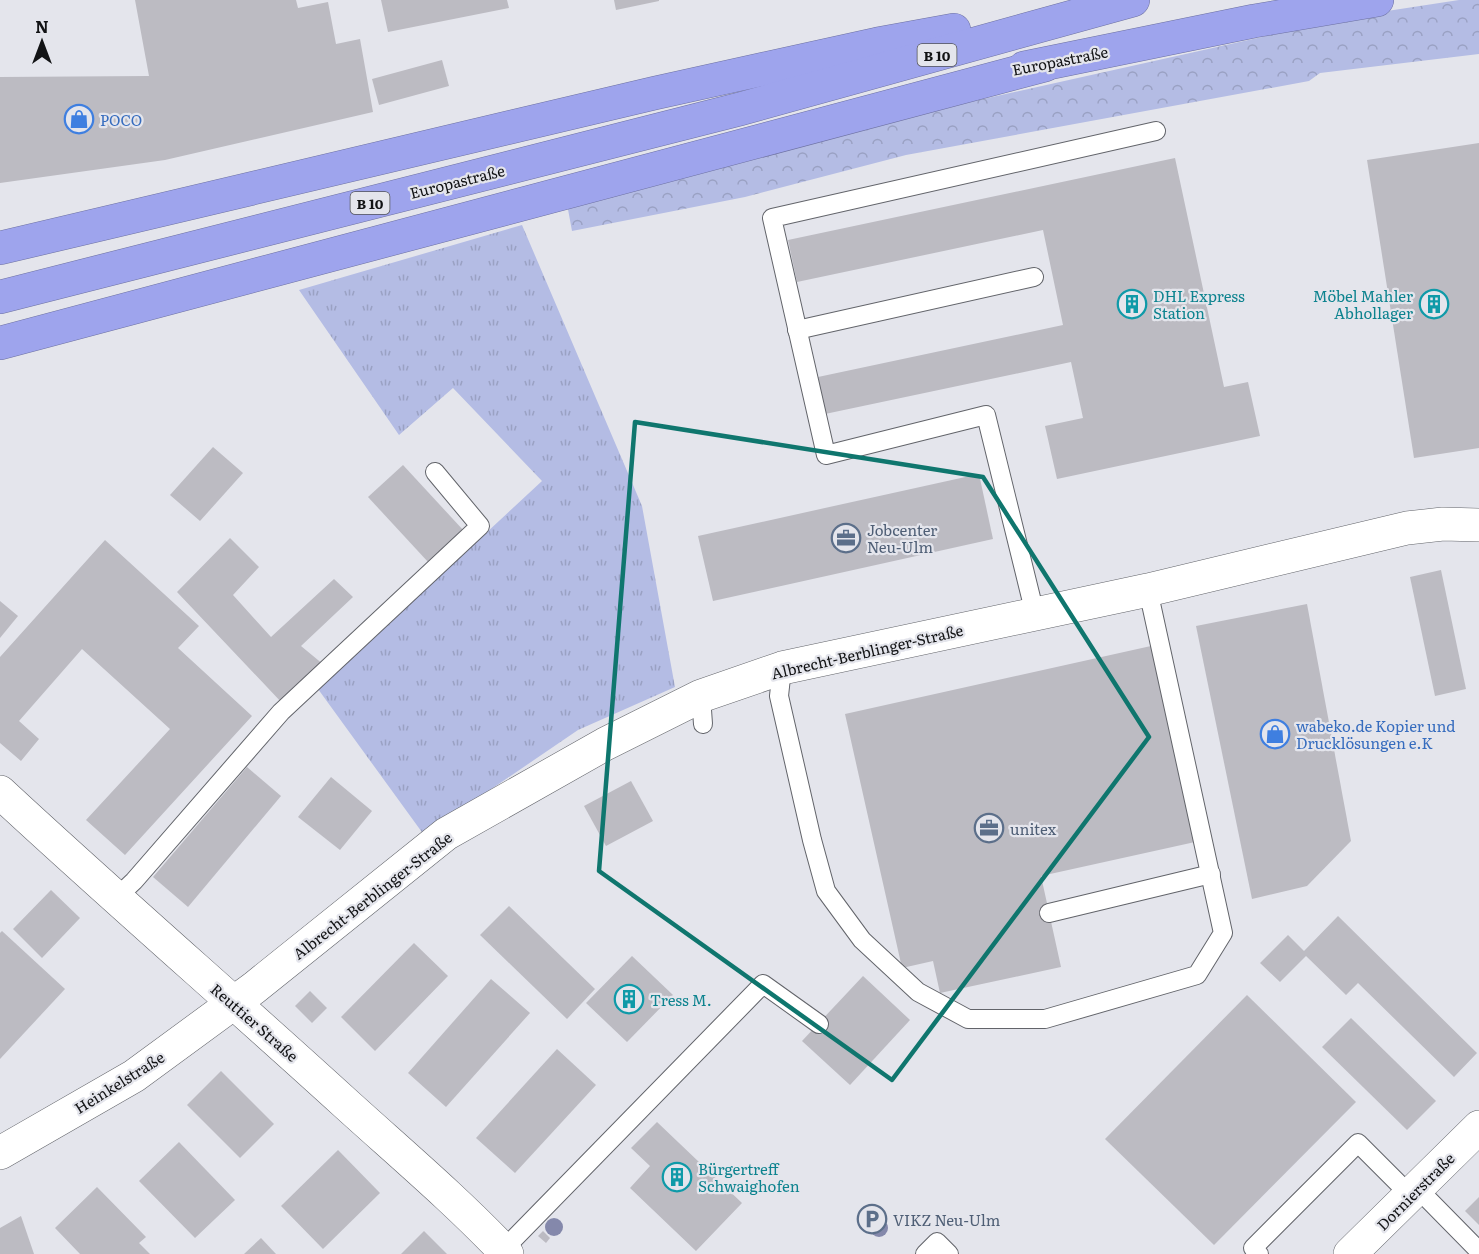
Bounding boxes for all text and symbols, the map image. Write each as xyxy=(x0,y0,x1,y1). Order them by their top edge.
north arrow xyxy=(12,12,72,72)
text: N xyxy=(35,14,49,38)
street label: Europastraße xyxy=(1010,39,1110,81)
road number: B 10 xyxy=(918,44,956,66)
shop icon: POCO xyxy=(63,103,95,135)
place label: POCO xyxy=(100,108,142,131)
street label: Europastraße xyxy=(407,158,507,204)
road number: B 10 xyxy=(350,192,389,214)
place label: DHL Express Station xyxy=(1153,284,1245,324)
place label: Möbel Mahler Abhollager xyxy=(1313,284,1413,324)
building icon: DHL Express Station xyxy=(1116,288,1148,320)
building icon: Möbel Mahler Abhollager xyxy=(1418,288,1450,320)
place label: Jobcenter Neu-Ulm xyxy=(867,518,937,558)
office icon: Jobcenter Neu-Ulm xyxy=(830,522,862,554)
street label: Albrecht-Berblinger-Straße xyxy=(769,618,966,684)
place label: wabeko.de Kopier und Drucklösungen e.K xyxy=(1296,714,1456,754)
shop icon: wabeko.de Kopier und Drucklösungen e.K xyxy=(1259,718,1291,750)
office icon: unitex xyxy=(973,812,1005,844)
place label: unitex xyxy=(1010,817,1057,840)
street label: Albrecht-Berblinger-Straße xyxy=(288,825,457,965)
street label: Reuttier Straße xyxy=(206,977,304,1067)
building icon: Tress M. xyxy=(613,983,645,1015)
place label: Tress M. xyxy=(650,988,712,1011)
street label: Heinkelstraße xyxy=(70,1045,169,1119)
street label: Dornierstraße xyxy=(1371,1147,1459,1235)
place label: Bürgertreff Schwaighofen xyxy=(698,1157,800,1197)
building icon: Bürgertreff Schwaighofen xyxy=(661,1161,693,1193)
parking icon: VIKZ Neu-Ulm xyxy=(856,1203,888,1235)
place label: VIKZ Neu-Ulm xyxy=(893,1208,1001,1231)

